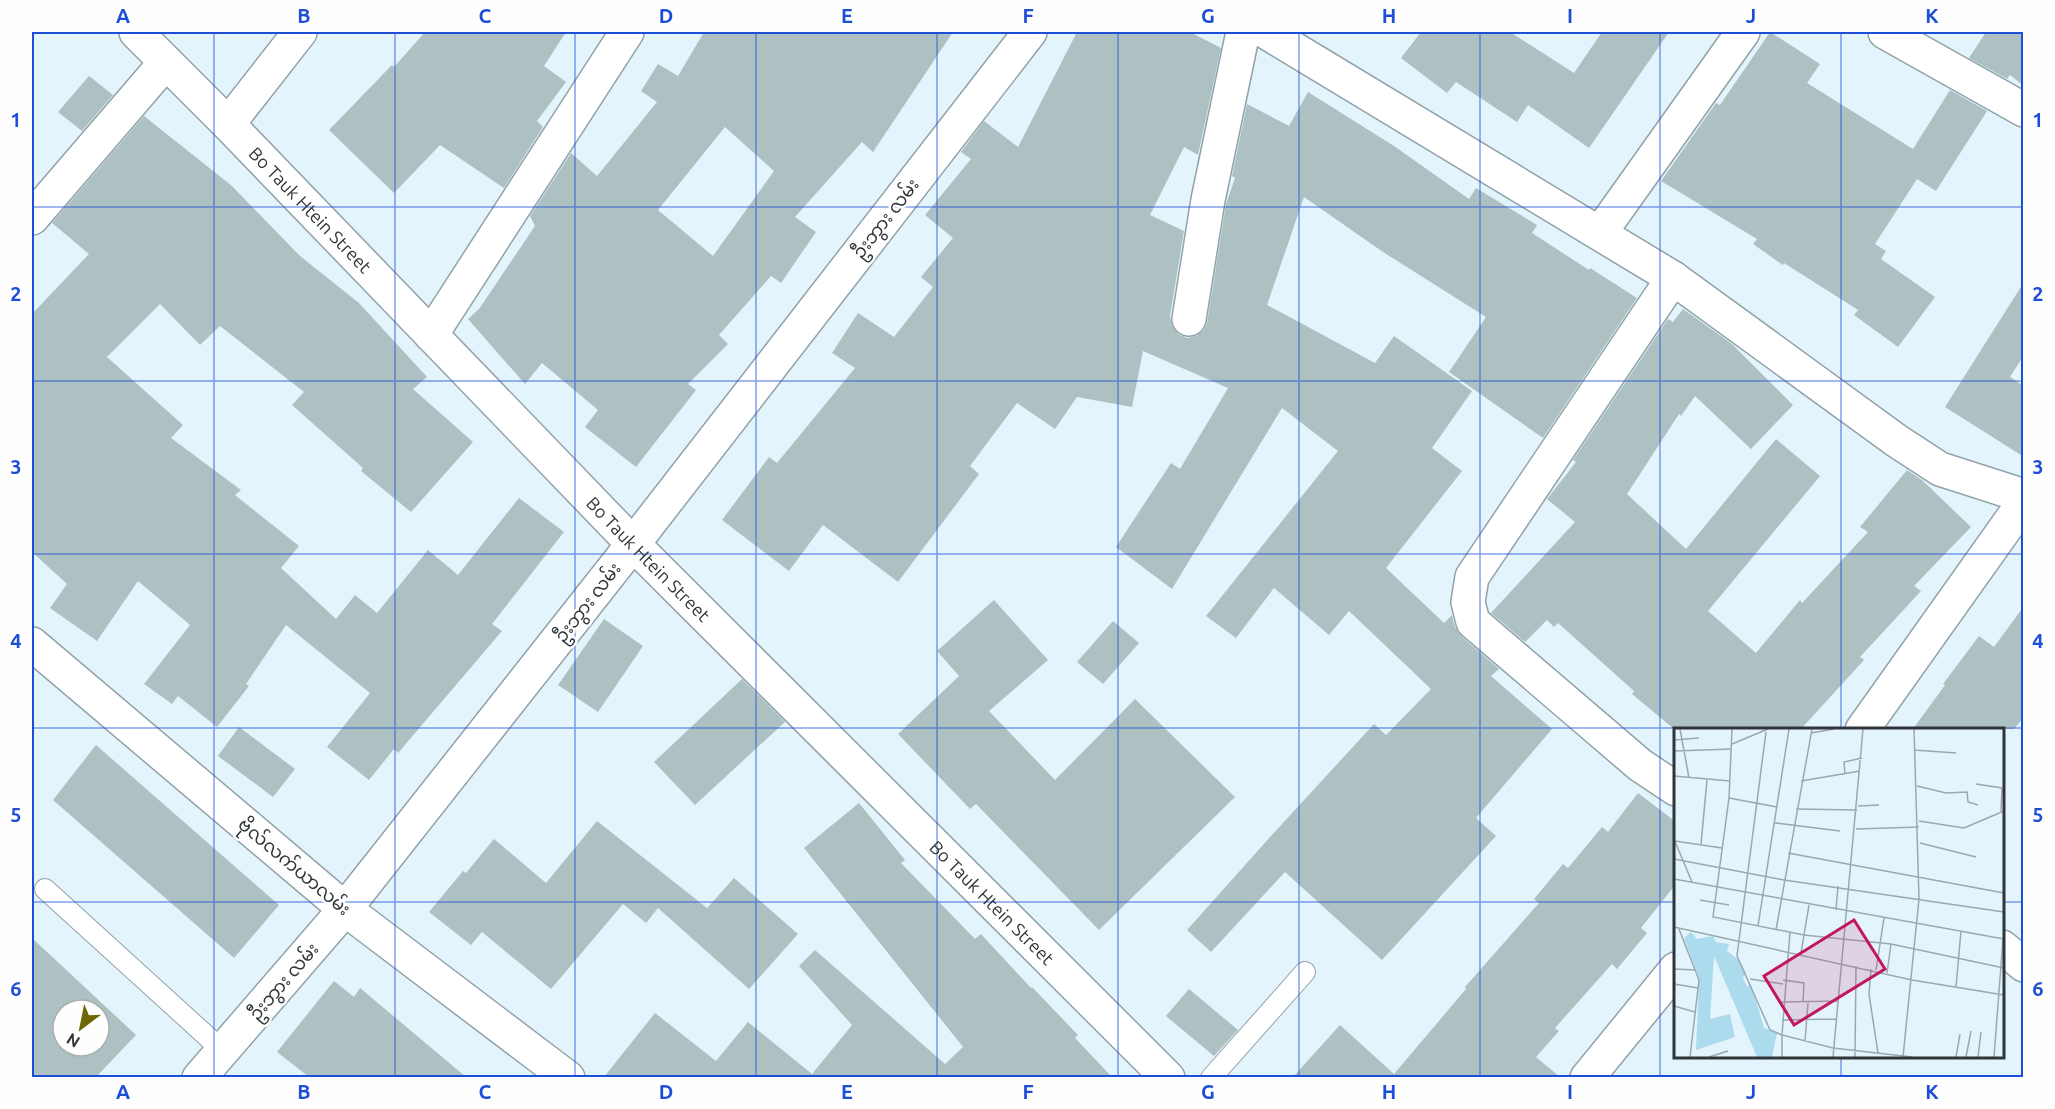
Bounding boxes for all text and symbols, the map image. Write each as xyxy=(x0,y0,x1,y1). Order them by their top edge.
text: A xyxy=(116,4,130,27)
text: B xyxy=(297,4,311,27)
text: C xyxy=(479,4,492,27)
text: D xyxy=(659,4,673,27)
text: E xyxy=(841,4,853,27)
text: F xyxy=(1022,4,1034,27)
text: G xyxy=(1201,4,1215,27)
text: H xyxy=(1382,4,1396,27)
text: I xyxy=(1567,4,1573,27)
text: J xyxy=(1746,4,1756,27)
text: K xyxy=(1925,4,1939,27)
text: 1 xyxy=(10,108,22,131)
text: 1 xyxy=(2032,108,2044,131)
street label: Bo Tauk Htein Street xyxy=(245,143,376,277)
street label: ဦးဘွား လမ်း xyxy=(846,173,927,266)
text: 2 xyxy=(10,282,22,305)
text: 2 xyxy=(2032,282,2044,305)
text: 3 xyxy=(10,455,22,478)
text: 3 xyxy=(2032,455,2044,478)
street label: Bo Tauk Htein Street xyxy=(583,492,714,625)
street label: ဦးဘွား လမ်း xyxy=(548,557,629,650)
text: 4 xyxy=(10,629,22,652)
text: 4 xyxy=(2032,629,2044,652)
inset map xyxy=(1674,728,2004,1058)
text: 5 xyxy=(10,803,22,826)
text: 5 xyxy=(2032,803,2044,826)
street label: ဗိုလ်လက်ယာလမ်း xyxy=(231,811,357,923)
street label: Bo Tauk Htein Street xyxy=(926,836,1058,968)
street label: ဦးဘွား လမ်း xyxy=(243,937,326,1028)
text: 6 xyxy=(10,977,22,1000)
text: 6 xyxy=(2032,977,2044,1000)
north arrow xyxy=(51,998,111,1058)
text: N xyxy=(63,1030,83,1052)
text: A xyxy=(116,1080,130,1103)
text: B xyxy=(297,1080,311,1103)
text: C xyxy=(479,1080,492,1103)
text: D xyxy=(659,1080,673,1103)
text: E xyxy=(841,1080,853,1103)
text: F xyxy=(1022,1080,1034,1103)
text: G xyxy=(1201,1080,1215,1103)
text: H xyxy=(1382,1080,1396,1103)
text: I xyxy=(1567,1080,1573,1103)
text: J xyxy=(1746,1080,1756,1103)
text: K xyxy=(1925,1080,1939,1103)

